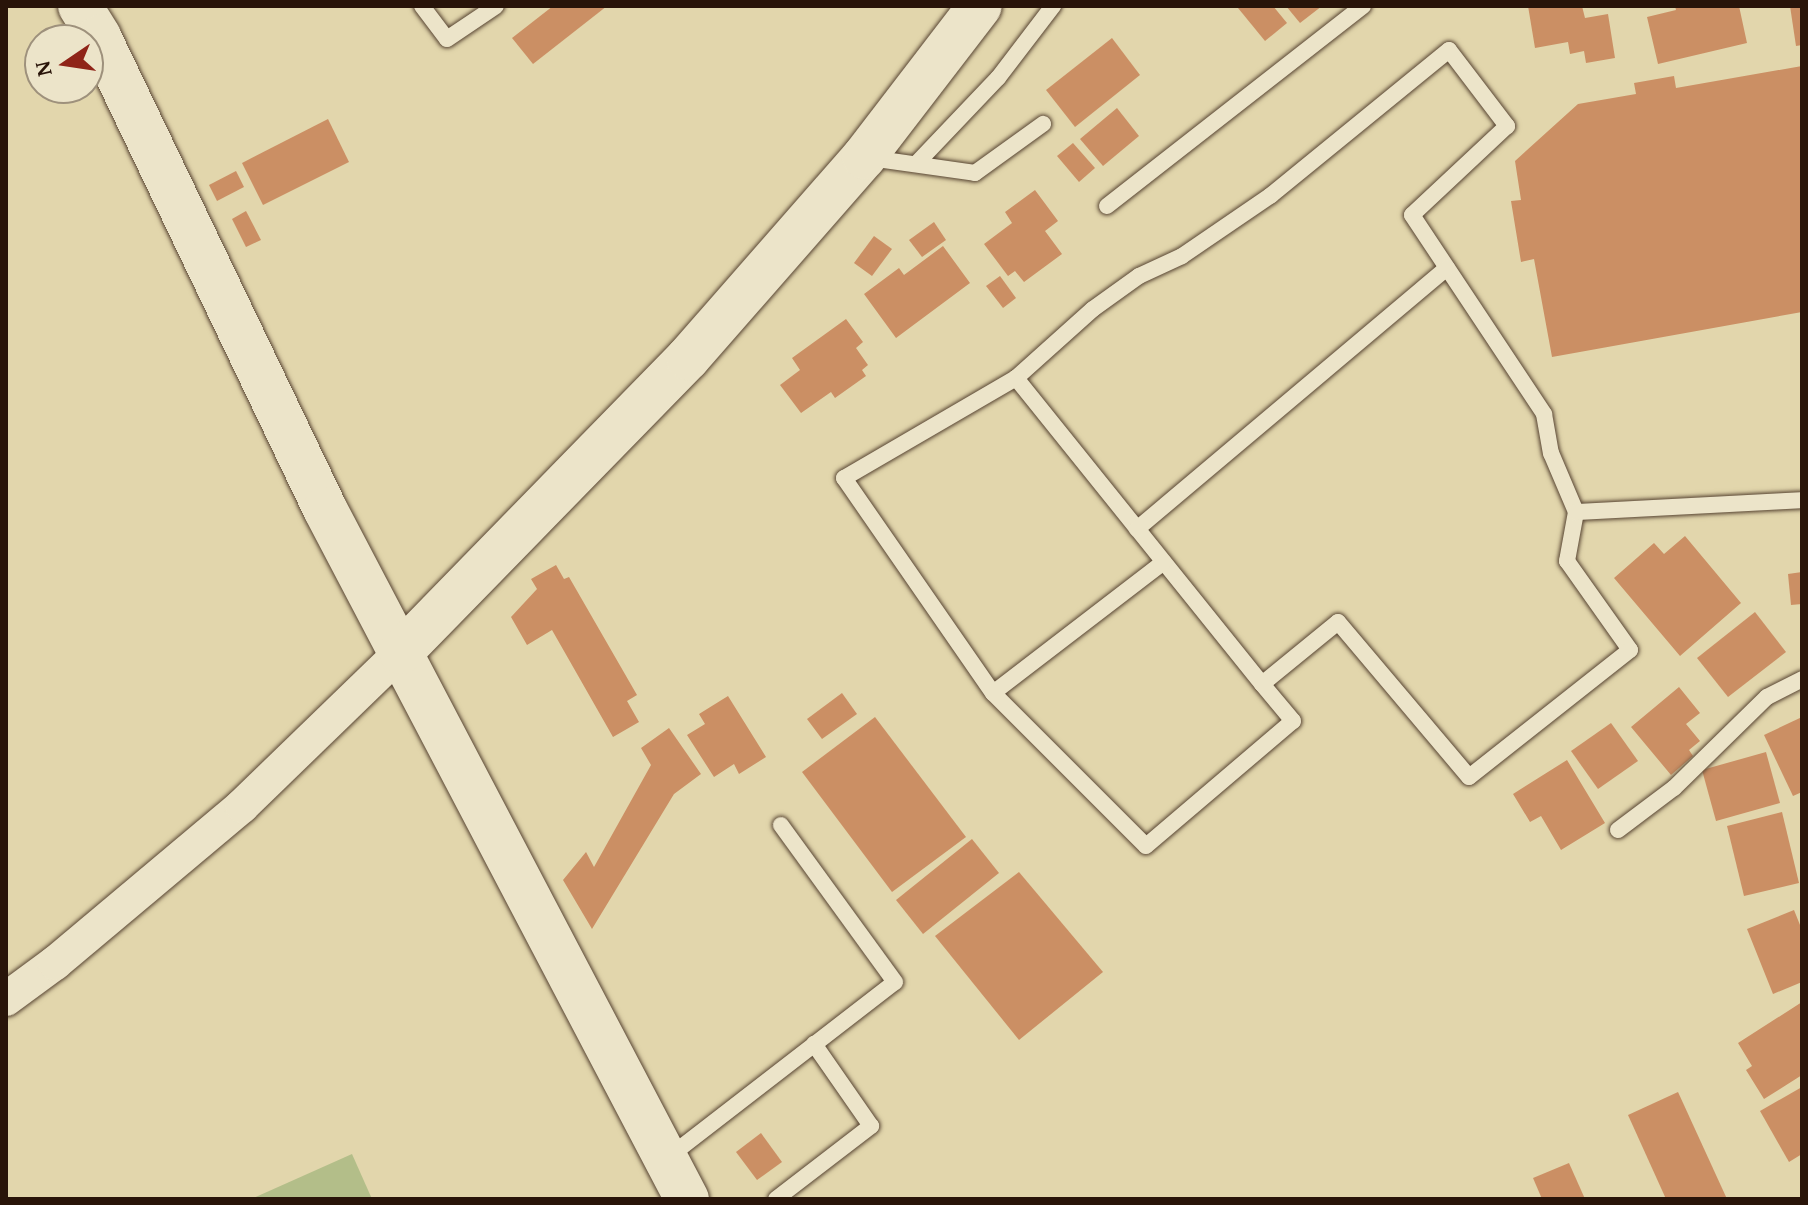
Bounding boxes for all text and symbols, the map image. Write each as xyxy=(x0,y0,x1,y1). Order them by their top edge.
north arrow xyxy=(24,24,104,104)
text: N xyxy=(25,58,60,80)

